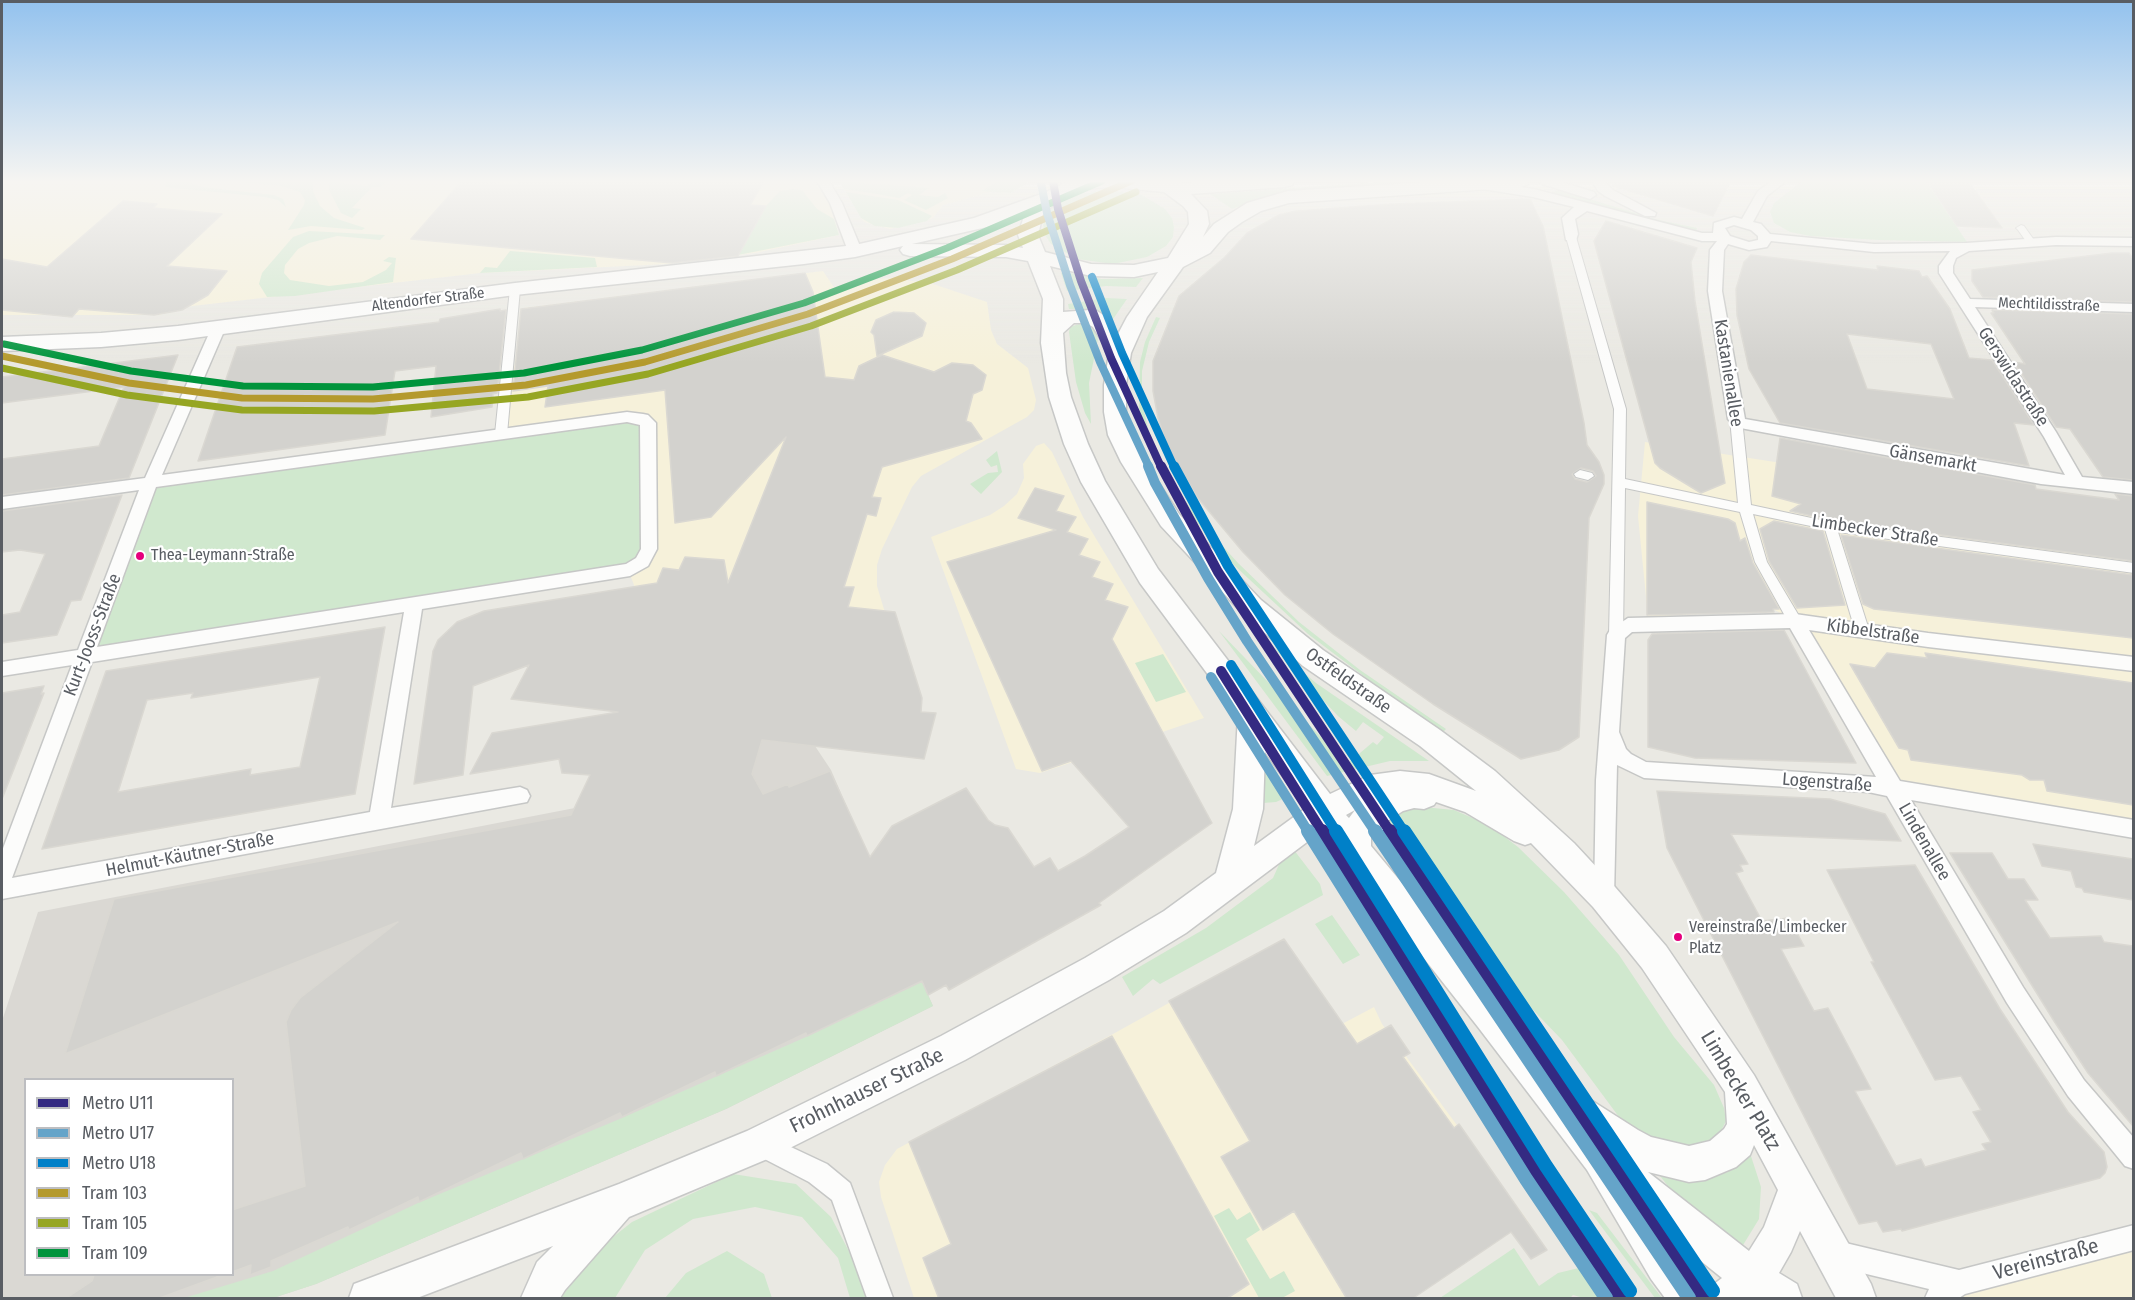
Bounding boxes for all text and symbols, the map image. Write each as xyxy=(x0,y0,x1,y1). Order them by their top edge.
street label: Altendorfer Straße xyxy=(371,284,485,316)
street label: Mechtildisstraße xyxy=(1998,294,2100,316)
street label: Kastanienallee xyxy=(1709,318,1747,428)
street label: Gerswidastraße xyxy=(1973,323,2053,431)
street label: Gänsemarkt xyxy=(1888,441,1978,477)
street label: Limbecker Straße xyxy=(1810,510,1940,552)
place label: Thea-Leymann-Straße xyxy=(151,546,295,566)
marker: Thea-Leymann-Straße xyxy=(134,550,146,562)
street label: Kurt-Jooss-Straße xyxy=(60,571,126,699)
street label: Kibbelstraße xyxy=(1825,615,1921,649)
street label: Ostfeldstraße xyxy=(1301,643,1395,719)
street label: Logenstraße xyxy=(1781,769,1873,797)
street label: Lindenallee xyxy=(1893,799,1955,885)
street label: Helmut-Käutner-Straße xyxy=(104,828,276,882)
place label: Vereinstraße/Limbecker Platz xyxy=(1689,918,1847,956)
marker: Vereinstraße/Limbecker Platz xyxy=(1672,931,1684,943)
street label: Limbecker Platz xyxy=(1694,1027,1786,1155)
street label: Frohnhauser Straße xyxy=(786,1043,948,1139)
legend xyxy=(24,1078,234,1276)
text: Metro U11 xyxy=(82,1092,153,1114)
text: Metro U17 xyxy=(82,1122,154,1144)
text: Metro U18 xyxy=(82,1152,156,1174)
text: Tram 103 xyxy=(82,1182,147,1204)
text: Tram 105 xyxy=(82,1212,147,1234)
street label: Vereinstraße xyxy=(1990,1234,2102,1286)
text: Tram 109 xyxy=(82,1242,147,1264)

